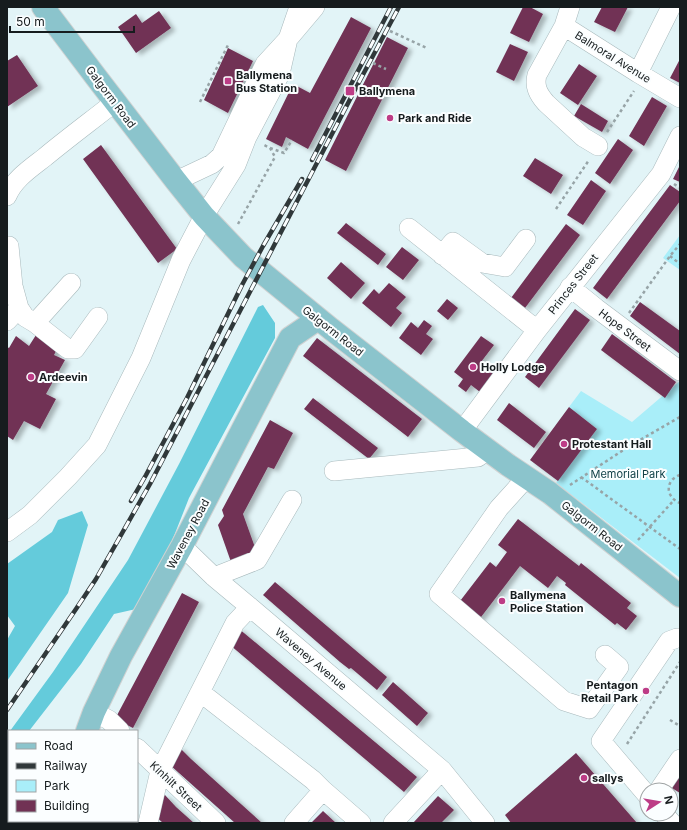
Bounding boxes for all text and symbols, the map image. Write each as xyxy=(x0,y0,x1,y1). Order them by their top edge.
scale bar xyxy=(10,8,134,34)
text: 50 m xyxy=(16,14,45,29)
street label: Balmoral Avenue xyxy=(572,28,654,86)
street label: Galgorm Road xyxy=(83,63,139,131)
place label: Ballymena Bus Station xyxy=(236,68,297,95)
marker: Ballymena Bus Station xyxy=(223,76,233,86)
place label: Ballymena xyxy=(359,84,415,98)
marker: Ballymena xyxy=(344,85,356,97)
place label: Park and Ride xyxy=(398,111,472,125)
marker: Park and Ride xyxy=(385,113,395,123)
street label: Princes Street xyxy=(545,251,601,317)
street label: Galgorm Road xyxy=(300,303,366,359)
street label: Hope Street xyxy=(596,306,654,355)
place label: Holly Lodge xyxy=(481,360,545,374)
marker: Holly Lodge xyxy=(468,362,478,372)
place label: Ardeevin xyxy=(39,370,88,384)
marker: Ardeevin xyxy=(26,372,36,382)
place label: Protestant Hall xyxy=(572,437,651,451)
marker: Protestant Hall xyxy=(559,439,569,449)
park label: Memorial Park xyxy=(590,467,666,481)
street label: Waveney Road xyxy=(164,497,212,571)
street label: Galgorm Road xyxy=(559,498,625,554)
place label: Ballymena Police Station xyxy=(510,588,584,615)
marker: Ballymena Police Station xyxy=(497,596,507,606)
street label: Waveney Avenue xyxy=(272,625,350,693)
place label: Pentagon Retail Park xyxy=(581,678,639,705)
marker: Pentagon Retail Park xyxy=(641,686,651,696)
legend xyxy=(8,730,138,822)
text: Road xyxy=(44,738,73,753)
text: Railway xyxy=(44,758,88,773)
street label: Kinhilt Street xyxy=(147,758,205,814)
place label: sallys xyxy=(592,771,623,785)
marker: sallys xyxy=(579,773,589,783)
text: Park xyxy=(44,778,70,793)
north arrow xyxy=(639,782,679,822)
text: N xyxy=(661,794,677,805)
text: Building xyxy=(44,798,89,813)

